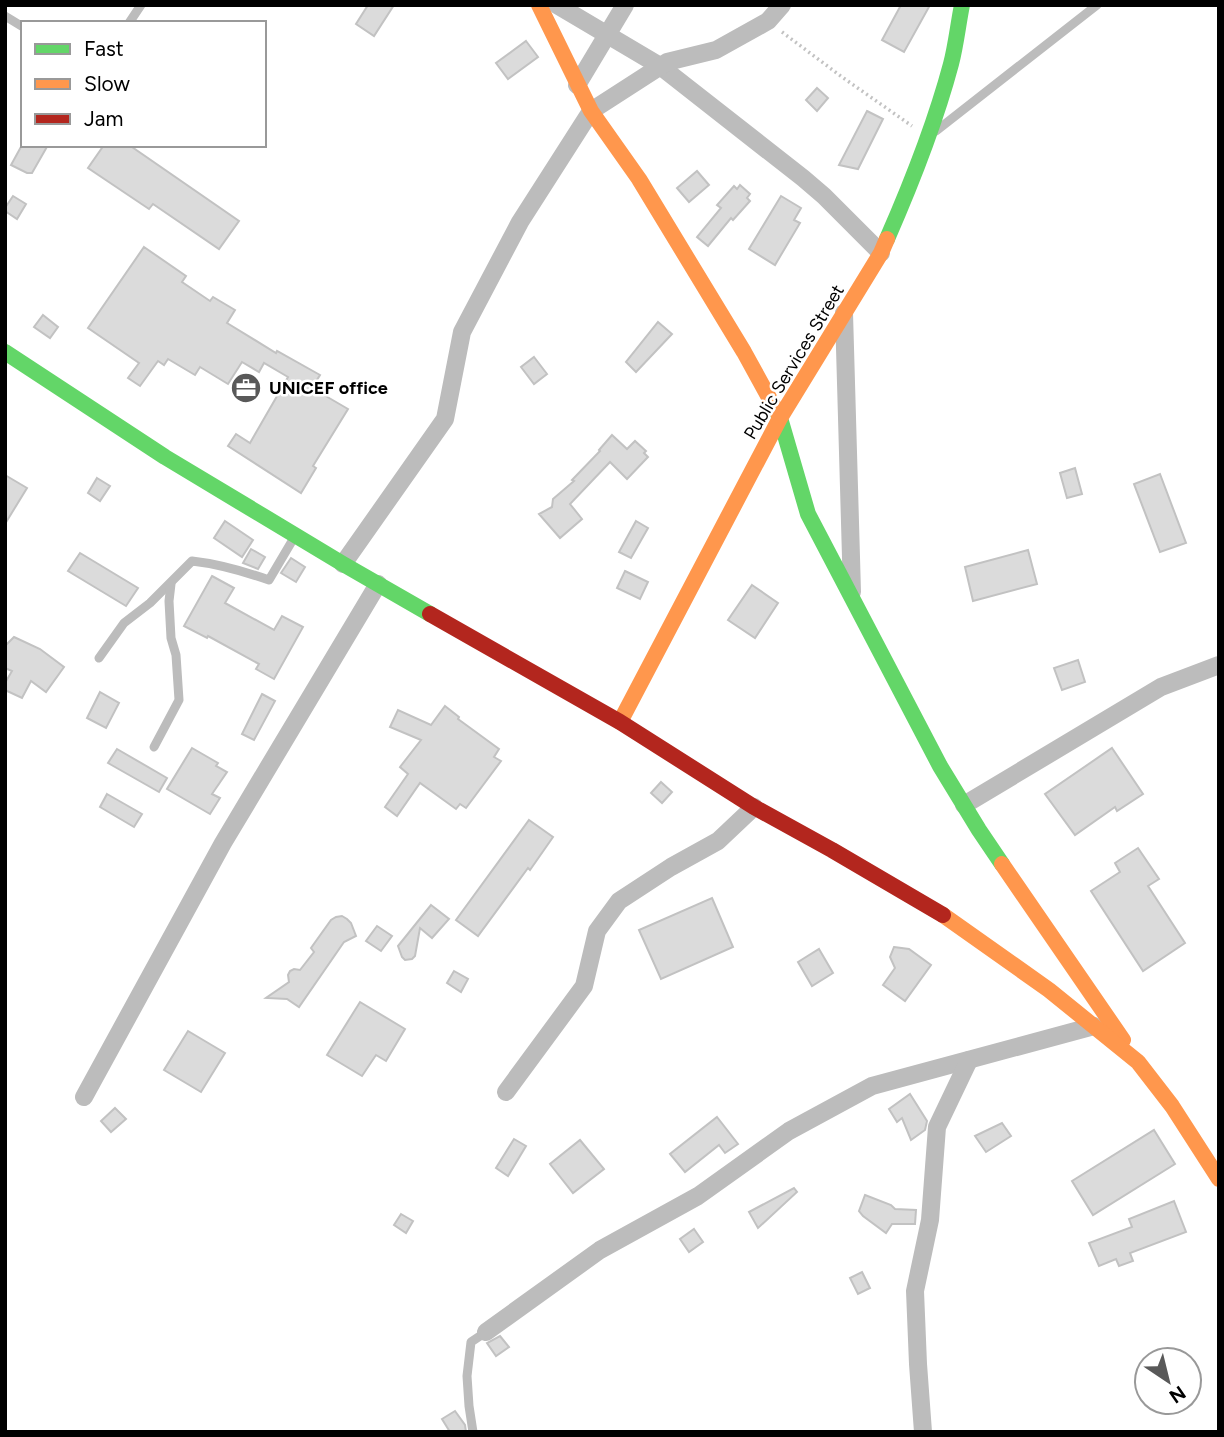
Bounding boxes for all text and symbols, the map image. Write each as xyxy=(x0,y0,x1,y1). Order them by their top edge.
legend xyxy=(21,21,266,147)
text: Fast xyxy=(84,36,124,61)
text: Slow xyxy=(84,71,130,96)
text: Jam xyxy=(84,106,123,131)
street label: Public Services Street xyxy=(739,280,849,443)
office icon: UNICEF office xyxy=(229,371,263,405)
place label: UNICEF office xyxy=(269,377,388,399)
north arrow xyxy=(1133,1346,1203,1416)
text: N xyxy=(1165,1381,1190,1408)

